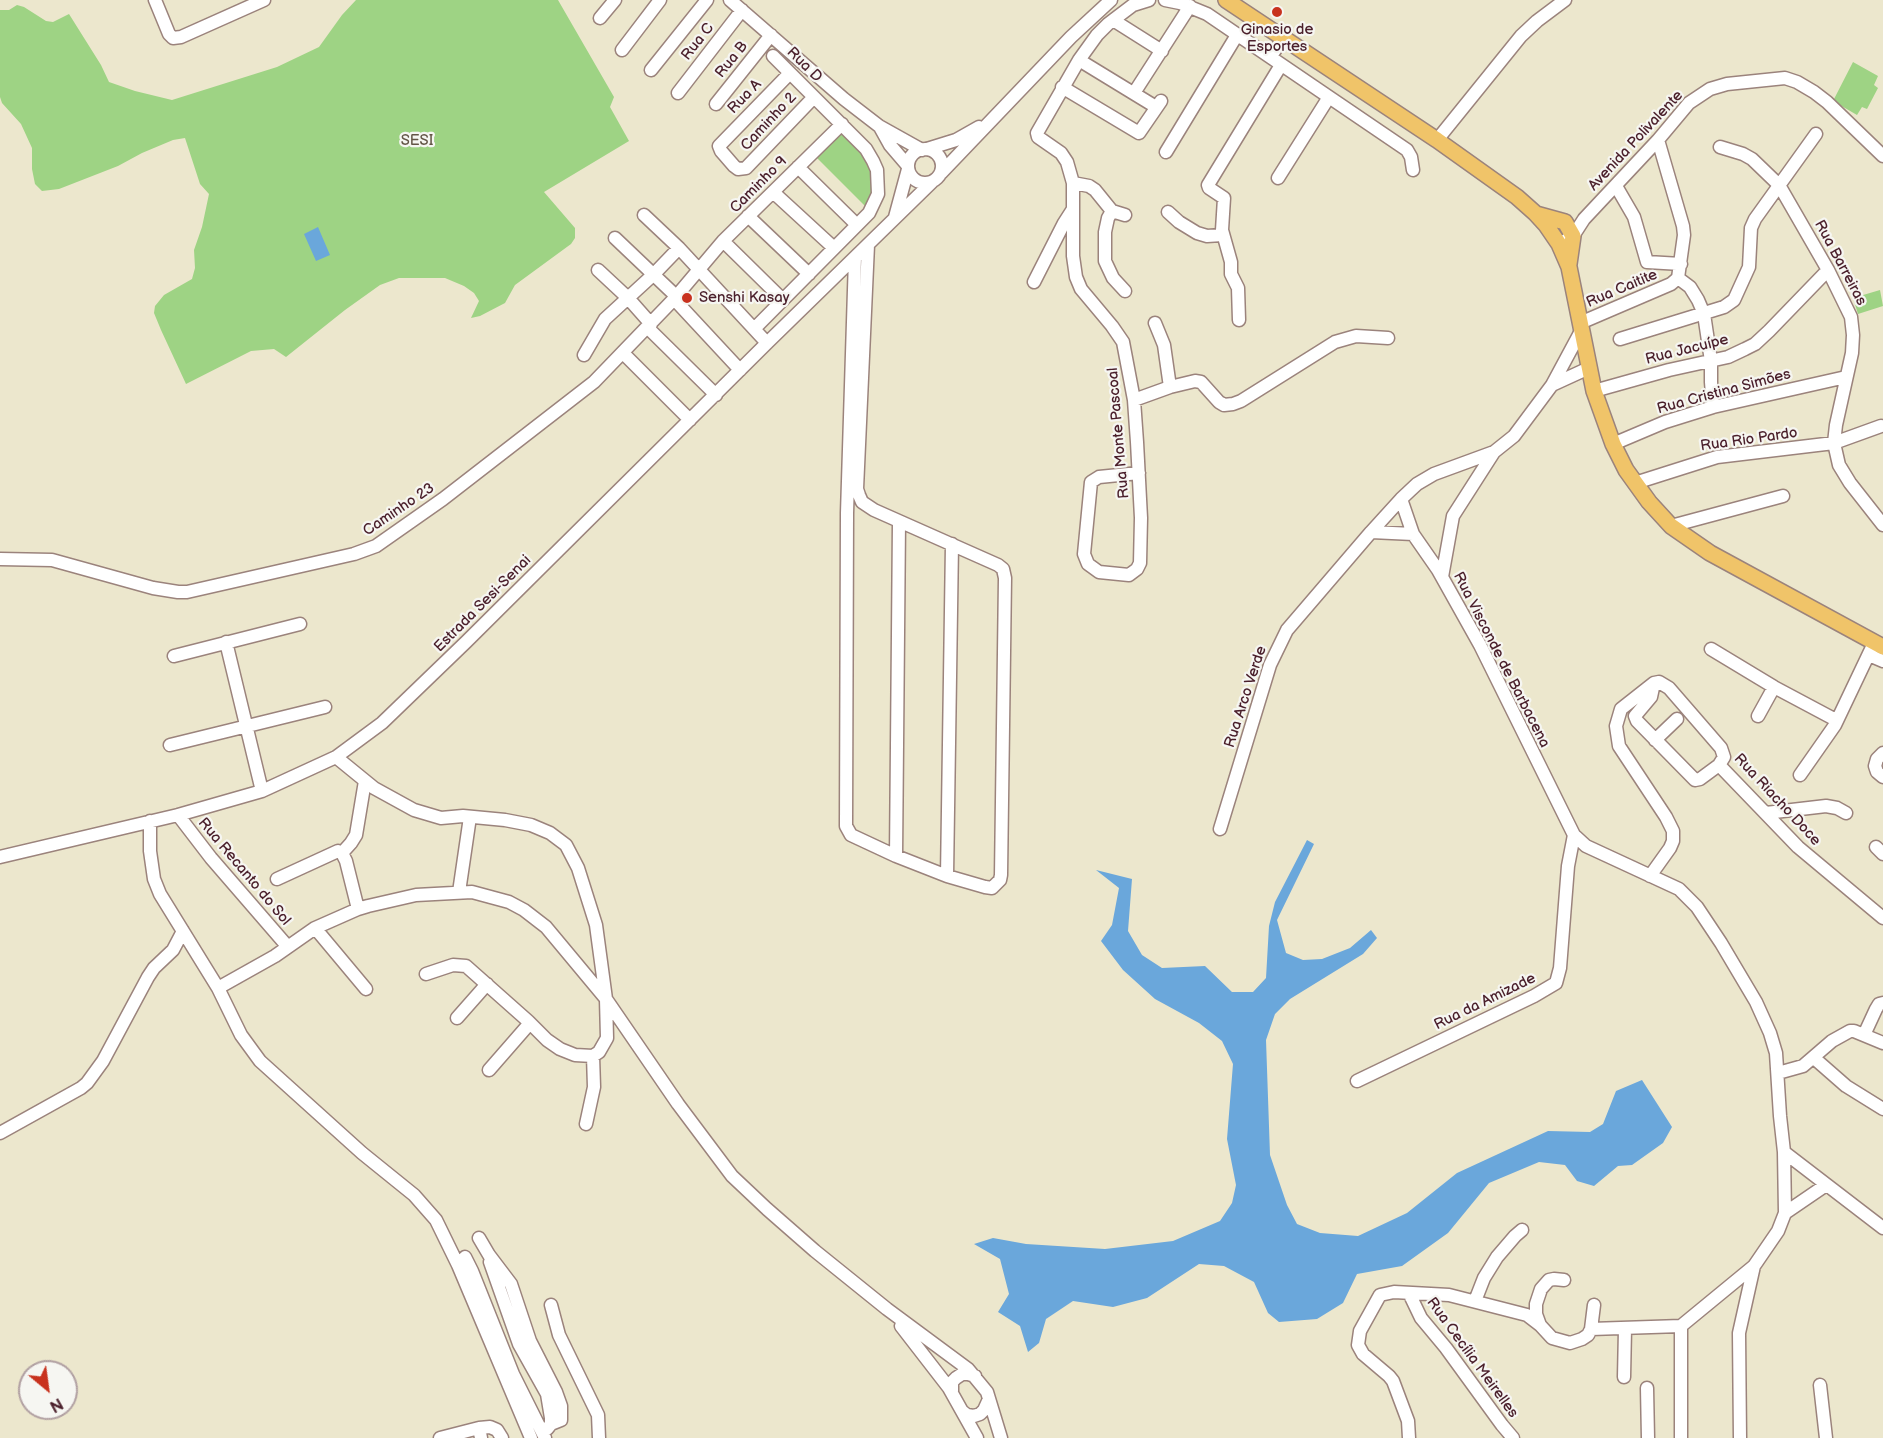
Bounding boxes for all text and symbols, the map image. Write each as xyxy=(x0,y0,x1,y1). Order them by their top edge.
marker: Ginasio de Esportes xyxy=(1270,5,1284,19)
street label: Rua C xyxy=(678,20,718,64)
place label: Ginasio de Esportes xyxy=(1241,21,1313,56)
street label: Rua B xyxy=(712,38,752,82)
street label: Rua D xyxy=(783,44,825,86)
street label: Rua A xyxy=(724,76,766,118)
street label: Avenida Polivalente xyxy=(1585,87,1687,195)
street label: Caminho 2 xyxy=(737,89,801,155)
park label: SESI xyxy=(401,132,433,150)
street label: Caminho 9 xyxy=(727,153,791,217)
street label: Rua Barreiras xyxy=(1810,217,1870,309)
street label: Rua Caitite xyxy=(1584,266,1660,312)
place label: Senshi Kasay xyxy=(699,289,789,307)
marker: Senshi Kasay xyxy=(680,291,694,305)
street label: Rua Jacuípe xyxy=(1644,331,1730,369)
street label: Rua Cristina Simões xyxy=(1655,366,1793,418)
street label: Rua Monte Pascoal xyxy=(1104,367,1134,499)
street label: Rua Rio Pardo xyxy=(1699,424,1799,456)
street label: Caminho 23 xyxy=(360,480,438,540)
street label: Estrada Sesi-Senai xyxy=(431,552,535,656)
street label: Rua Visconde de Barbacena xyxy=(1449,569,1553,751)
street label: Rua Arco Verde xyxy=(1221,644,1271,750)
street label: Rua Riacho Doce xyxy=(1730,750,1824,850)
street label: Rua Recanto do Sol xyxy=(194,815,294,929)
street label: Rua da Amizade xyxy=(1431,970,1539,1034)
street label: Rua Cecília Meirelles xyxy=(1422,1294,1522,1422)
north arrow xyxy=(18,1360,78,1420)
text: N xyxy=(46,1393,66,1416)

